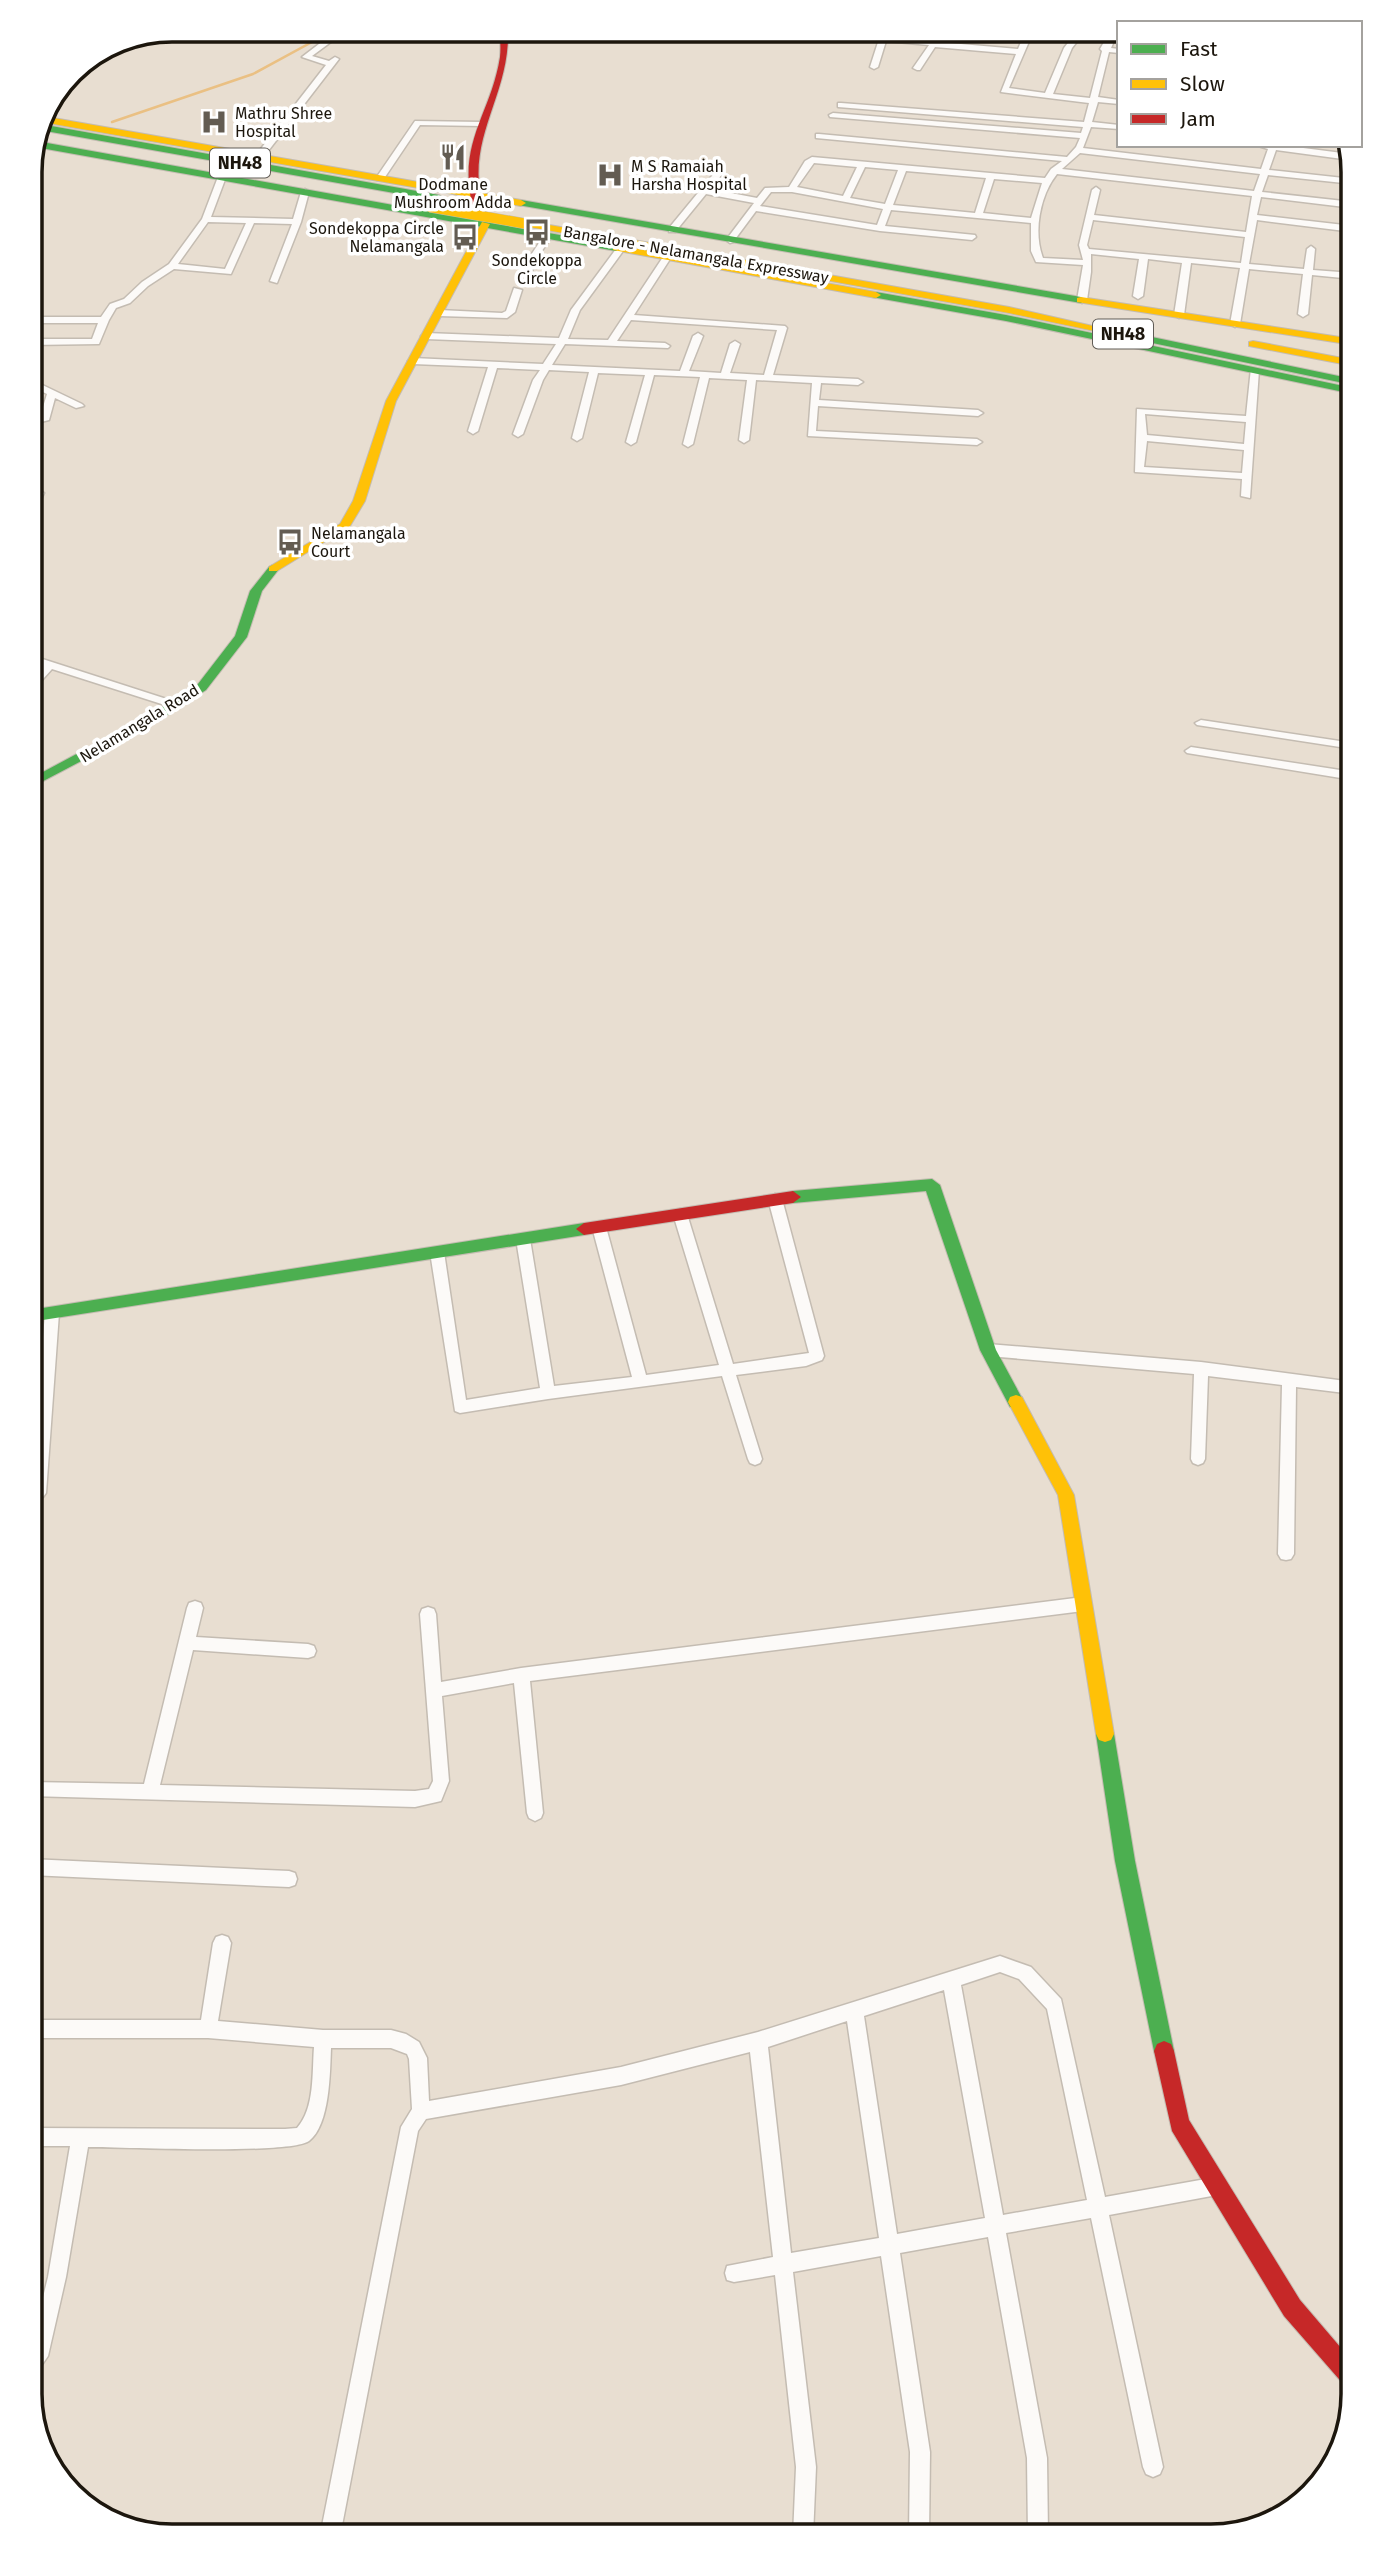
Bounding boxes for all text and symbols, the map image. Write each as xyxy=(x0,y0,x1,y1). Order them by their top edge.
legend xyxy=(1117,21,1362,147)
text: Fast xyxy=(1180,36,1218,62)
text: Slow xyxy=(1180,71,1225,97)
place label: Mathru Shree Hospital xyxy=(235,104,332,141)
text: Jam xyxy=(1180,106,1216,132)
hospital icon: Mathru Shree Hospital xyxy=(199,107,229,137)
restaurant icon: Dodmane Mushroom Adda xyxy=(438,142,468,172)
road number: NH48 xyxy=(210,148,270,178)
place label: M S Ramaiah Harsha Hospital xyxy=(631,157,747,194)
hospital icon: M S Ramaiah Harsha Hospital xyxy=(595,160,625,190)
place label: Dodmane Mushroom Adda xyxy=(394,175,512,212)
bus stop icon: Sondekoppa Circle xyxy=(522,217,552,247)
place label: Sondekoppa Circle Nelamangala xyxy=(309,219,444,256)
bus stop icon: Sondekoppa Circle Nelamangala xyxy=(450,222,480,252)
street label: Bangalore - Nelamangala Expressway xyxy=(562,222,830,287)
place label: Sondekoppa Circle xyxy=(492,251,582,288)
road number: NH48 xyxy=(1093,320,1153,348)
place label: Nelamangala Court xyxy=(311,524,406,561)
bus stop icon: Nelamangala Court xyxy=(275,527,305,557)
street label: Nelamangala Road xyxy=(76,680,202,767)

